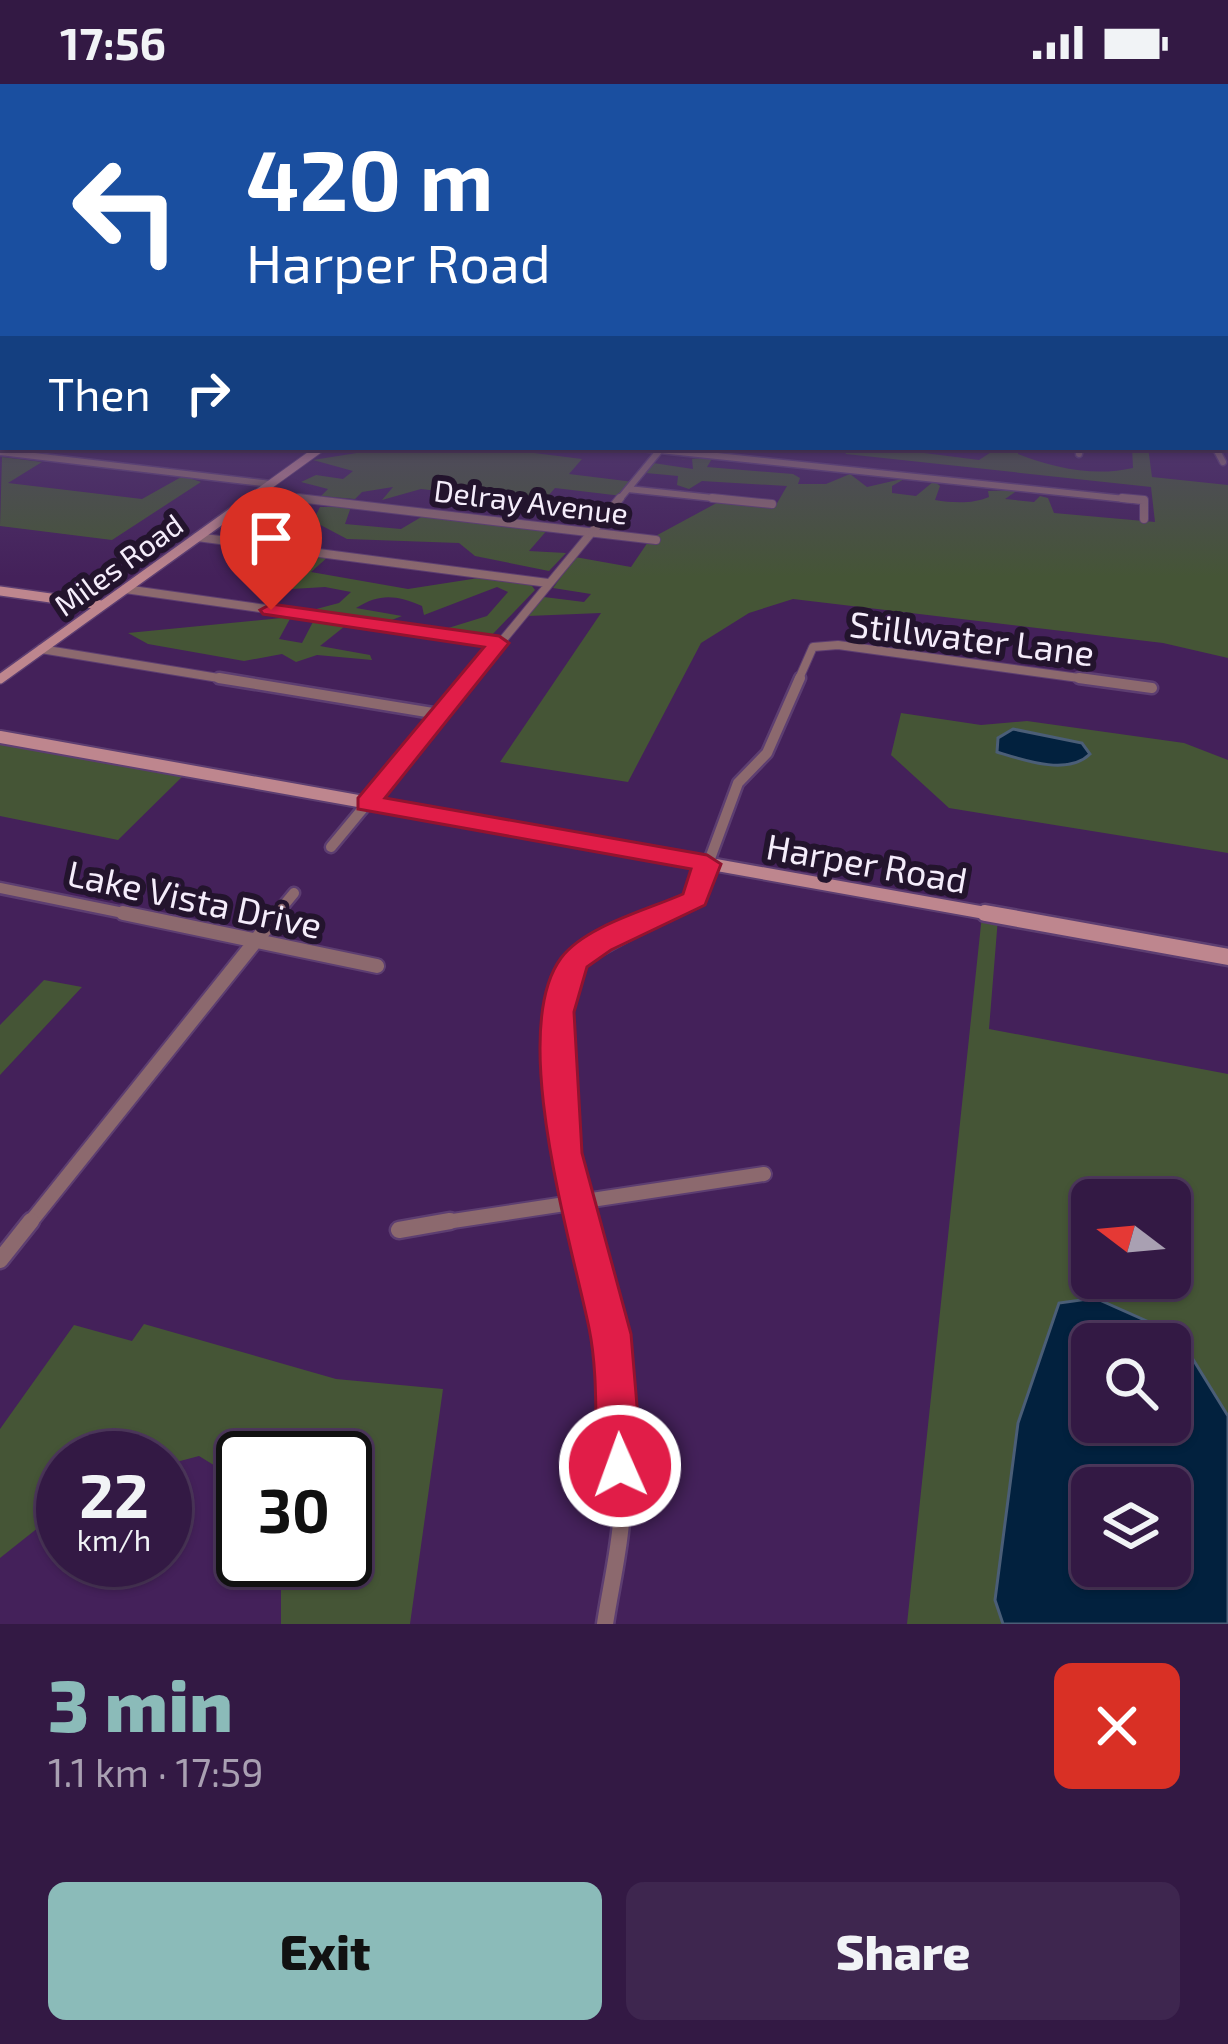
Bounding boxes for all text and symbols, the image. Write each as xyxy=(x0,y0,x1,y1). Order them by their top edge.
text: 17:56 xyxy=(60,15,166,69)
text: 420 m xyxy=(246,127,493,228)
icon: left xyxy=(48,132,204,288)
text: Harper Road xyxy=(246,229,551,294)
icon: right xyxy=(175,360,241,426)
text: Then xyxy=(48,366,151,420)
street label: Delray Avenue xyxy=(432,471,630,531)
pin xyxy=(220,487,322,610)
street label: Miles Road xyxy=(47,505,189,623)
icon: arrive xyxy=(238,505,304,571)
street label: Stillwater Lane xyxy=(847,601,1097,673)
street label: Harper Road xyxy=(763,823,971,901)
street label: Lake Vista Drive xyxy=(64,850,326,946)
north arrow xyxy=(1071,1179,1191,1299)
map controls xyxy=(1071,1179,1191,1587)
button: search xyxy=(1071,1323,1191,1443)
position arrow xyxy=(557,1403,683,1529)
speed limit sign: 30 xyxy=(216,1431,372,1587)
text: 22 xyxy=(79,1458,149,1530)
button: layers xyxy=(1071,1467,1191,1587)
text: km/h xyxy=(77,1521,151,1557)
text: 3 min xyxy=(48,1660,233,1746)
button: close xyxy=(1054,1663,1180,1789)
text: 1.1 km · 17:59 xyxy=(48,1748,264,1795)
button: Exit xyxy=(48,1882,602,2020)
button: Share xyxy=(626,1882,1180,2020)

